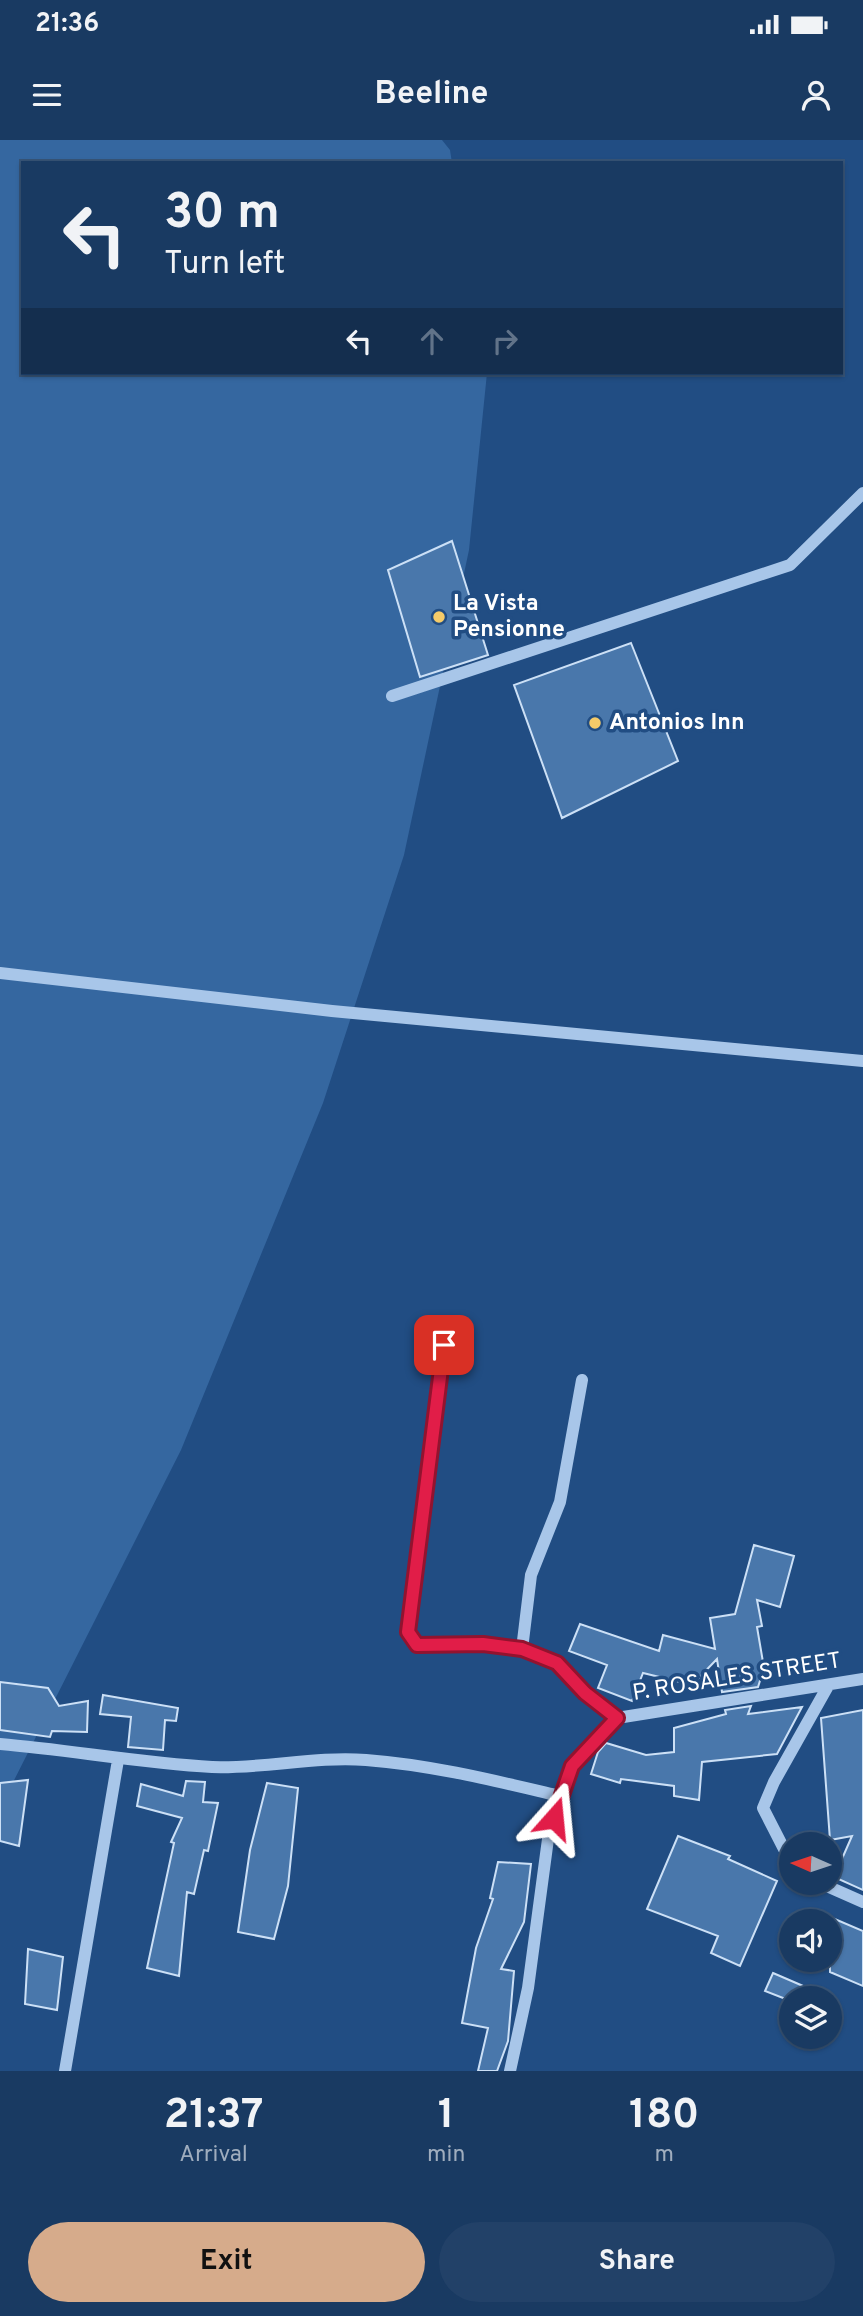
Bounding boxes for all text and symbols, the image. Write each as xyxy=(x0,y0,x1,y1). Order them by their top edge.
text: 21:36 xyxy=(35,8,99,41)
text: Beeline xyxy=(375,75,488,115)
icon: menu xyxy=(28,76,66,114)
icon: person xyxy=(797,76,835,114)
text: 30 m xyxy=(164,184,280,246)
icon: left xyxy=(49,189,140,280)
text: Turn left xyxy=(164,245,285,285)
icon: left xyxy=(340,322,378,360)
icon: ahead xyxy=(413,322,451,360)
icon: right xyxy=(486,322,524,360)
place label: La Vista Pensionne xyxy=(453,590,565,645)
marker: La Vista Pensionne xyxy=(431,609,447,625)
place label: Antonios Inn xyxy=(609,709,745,738)
marker: Antonios Inn xyxy=(587,715,603,731)
pin xyxy=(414,1315,474,1375)
icon: arrive xyxy=(425,1326,463,1364)
street label: P. ROSALES STREET xyxy=(631,1647,843,1709)
position arrow xyxy=(517,1781,591,1855)
north arrow xyxy=(779,1832,842,1895)
map controls xyxy=(779,1832,842,2049)
button: sound xyxy=(779,1909,842,1972)
button: layers xyxy=(779,1986,842,2049)
text: 21:37 xyxy=(164,2090,263,2143)
text: 1 xyxy=(438,2090,455,2143)
text: 180 xyxy=(629,2090,699,2143)
text: Arrival xyxy=(179,2141,248,2170)
text: min xyxy=(427,2141,465,2170)
text: m xyxy=(654,2141,674,2170)
button: Exit xyxy=(28,2222,425,2302)
button: Share xyxy=(439,2222,835,2302)

